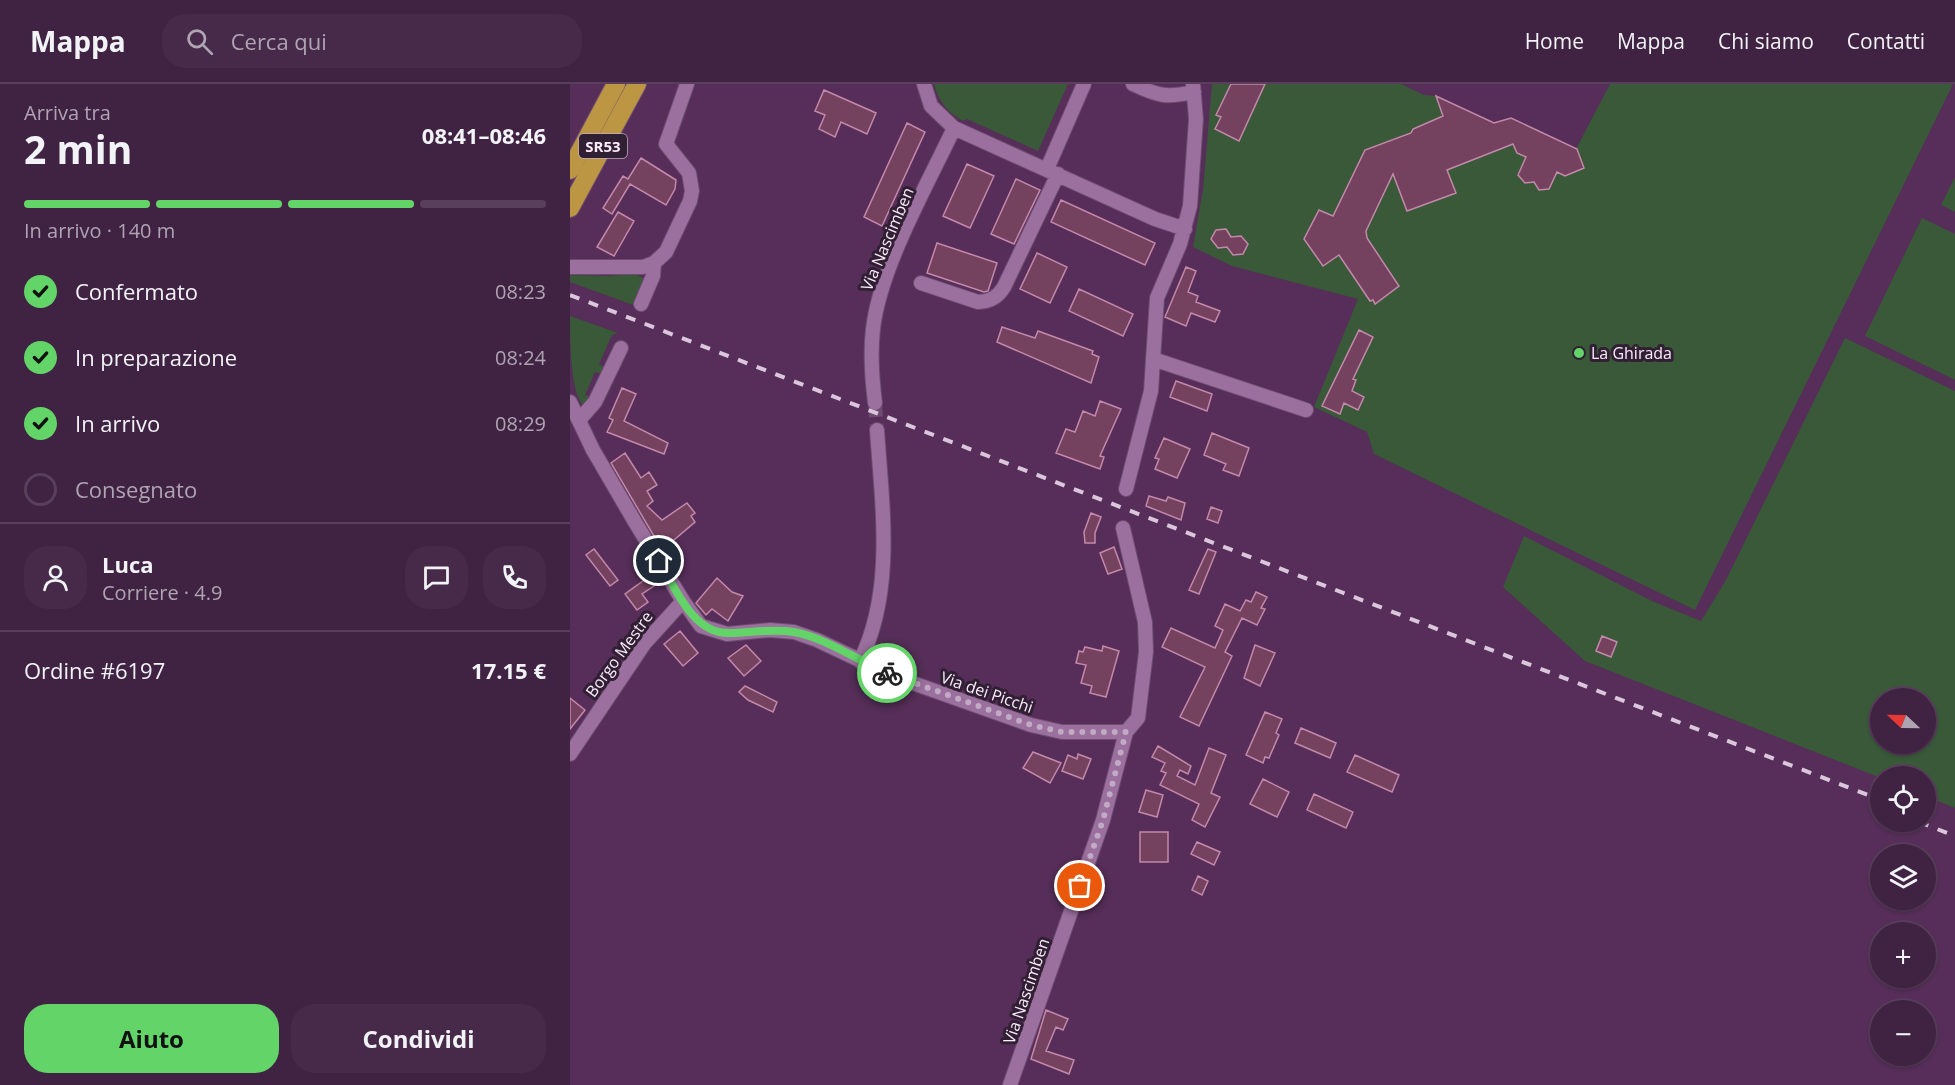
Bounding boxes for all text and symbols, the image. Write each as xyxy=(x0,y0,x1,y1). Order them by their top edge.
search box xyxy=(162,14,582,68)
text: Mappa xyxy=(30,22,126,60)
icon: search xyxy=(183,25,216,58)
text: Cerca qui xyxy=(231,26,327,56)
text: Home xyxy=(1525,27,1584,55)
text: Mappa xyxy=(1617,27,1685,55)
text: Chi siamo xyxy=(1718,27,1814,55)
text: Contatti xyxy=(1847,27,1925,55)
text: Arriva tra xyxy=(24,99,111,126)
text: 08:41–08:46 xyxy=(422,120,546,150)
text: 2 min xyxy=(24,122,132,175)
road number: SR53 xyxy=(579,134,627,158)
street label: Via Nascimben xyxy=(855,184,919,294)
text: In arrivo · 140 m xyxy=(24,217,175,244)
icon: check xyxy=(24,275,57,308)
text: Confermato xyxy=(75,276,198,306)
text: 08:23 xyxy=(495,278,546,305)
icon: check xyxy=(24,341,57,374)
text: In preparazione xyxy=(75,342,237,372)
place label: La Ghirada xyxy=(1591,342,1672,364)
text: 08:24 xyxy=(495,344,546,371)
marker: La Ghirada xyxy=(1572,346,1586,360)
icon: check xyxy=(24,407,57,440)
text: In arrivo xyxy=(75,408,160,438)
text: 08:29 xyxy=(495,410,546,437)
text: Consegnato xyxy=(75,474,197,504)
pin xyxy=(633,535,684,586)
icon: home xyxy=(642,544,675,577)
button: person xyxy=(24,546,87,609)
button: chat xyxy=(405,546,468,609)
button: phone xyxy=(483,546,546,609)
text: Luca xyxy=(102,549,154,579)
text: Corriere · 4.9 xyxy=(102,579,222,606)
street label: Borgo Mestre xyxy=(580,607,658,701)
courier xyxy=(857,643,917,703)
text: Ordine #6197 xyxy=(24,655,165,685)
text: 17.15 € xyxy=(471,655,546,685)
icon: bike xyxy=(871,657,904,690)
street label: Via dei Picchi xyxy=(938,666,1036,718)
north arrow xyxy=(1870,688,1936,754)
map controls xyxy=(1870,688,1936,1066)
button: locate xyxy=(1870,766,1936,832)
button: layers xyxy=(1870,844,1936,910)
pin xyxy=(1054,860,1105,911)
icon: bag xyxy=(1063,869,1096,902)
button: + xyxy=(1870,922,1936,988)
street label: Via Nascimben xyxy=(998,935,1054,1047)
button: − xyxy=(1870,1000,1936,1066)
button: Aiuto xyxy=(24,1004,279,1073)
button: Condividi xyxy=(291,1004,546,1073)

